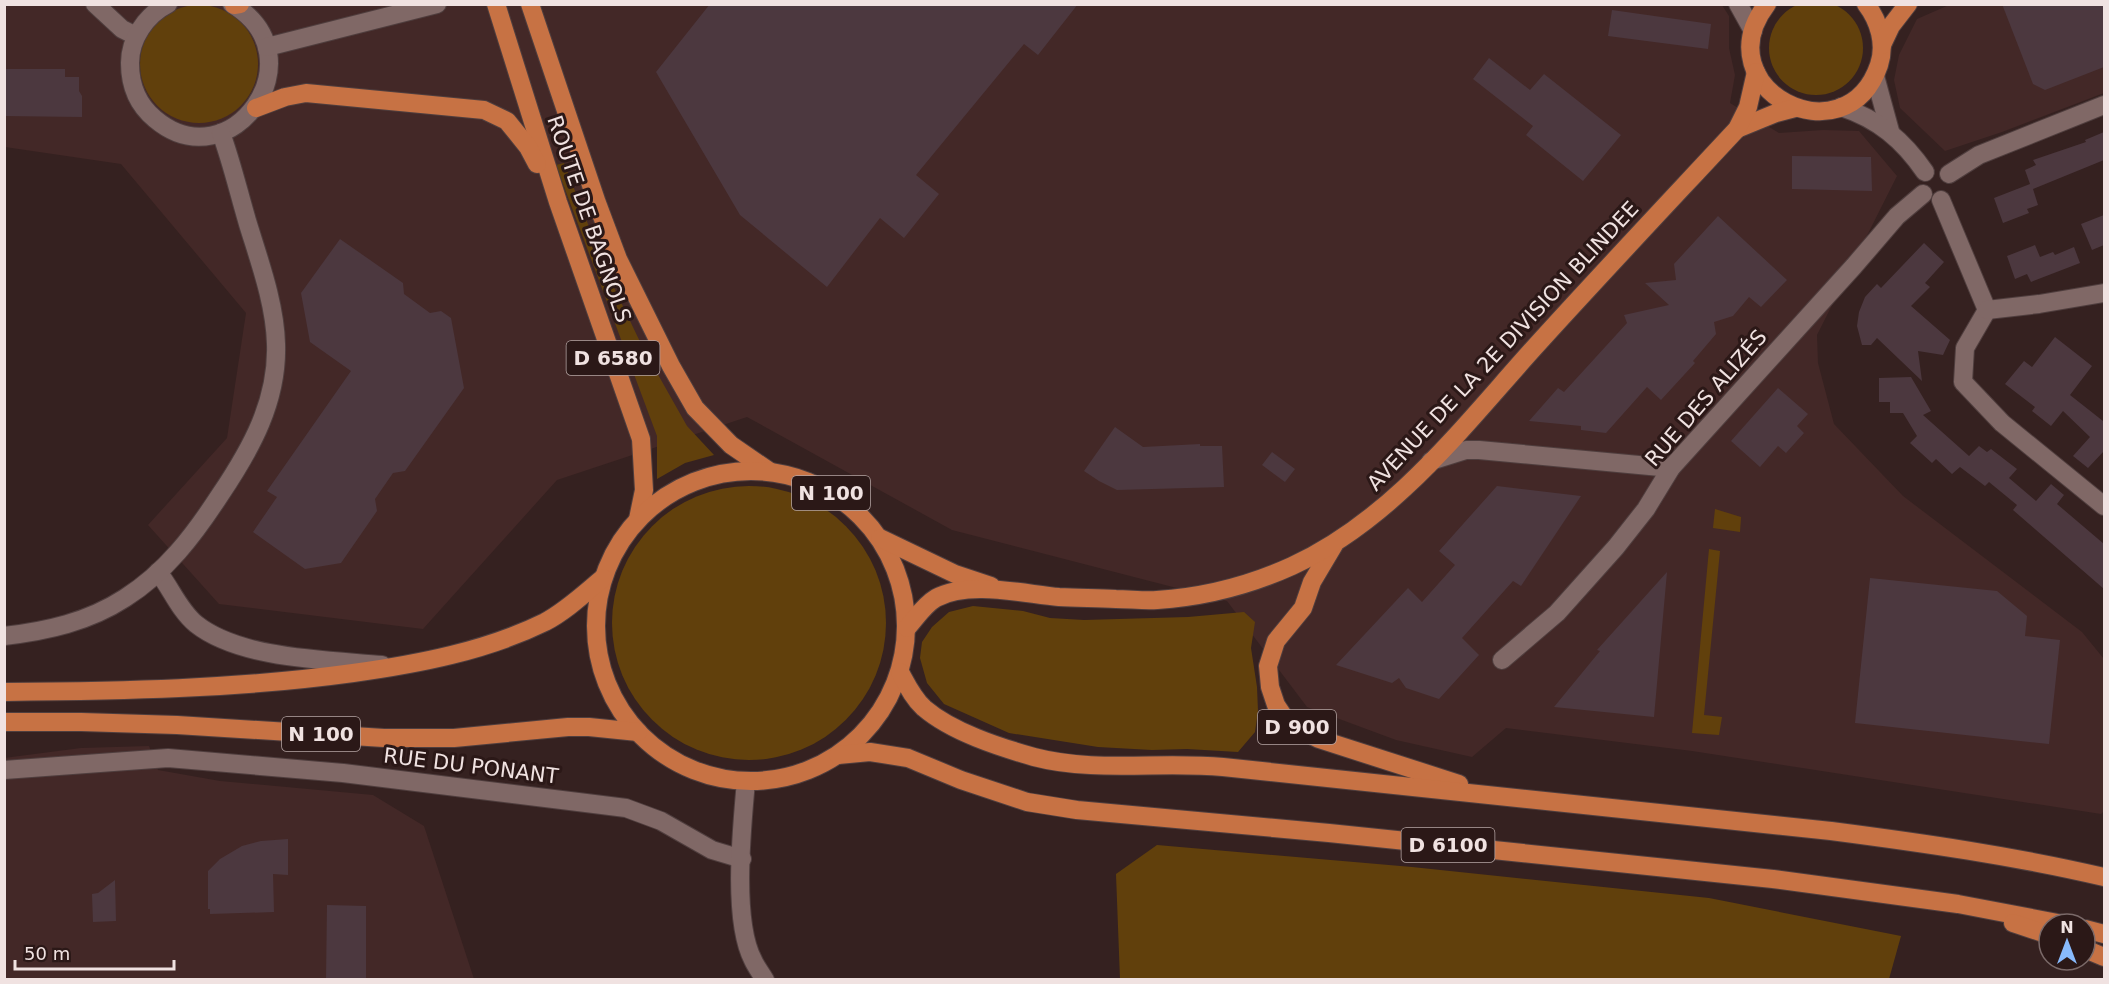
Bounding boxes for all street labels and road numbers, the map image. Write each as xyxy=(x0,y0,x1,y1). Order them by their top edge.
street label: ROUTE DE BAGNOLS xyxy=(542,112,636,326)
street label: AVENUE DE LA 2E DIVISION BLINDEE xyxy=(1362,197,1644,495)
street label: RUE DES ALIZÉS xyxy=(1640,324,1772,471)
road number: D 6580 xyxy=(566,341,660,375)
road number: N 100 xyxy=(792,476,870,510)
road number: D 900 xyxy=(1258,710,1336,744)
road number: N 100 xyxy=(282,717,360,751)
street label: RUE DU PONANT xyxy=(382,743,560,789)
road number: D 6100 xyxy=(1402,828,1494,862)

